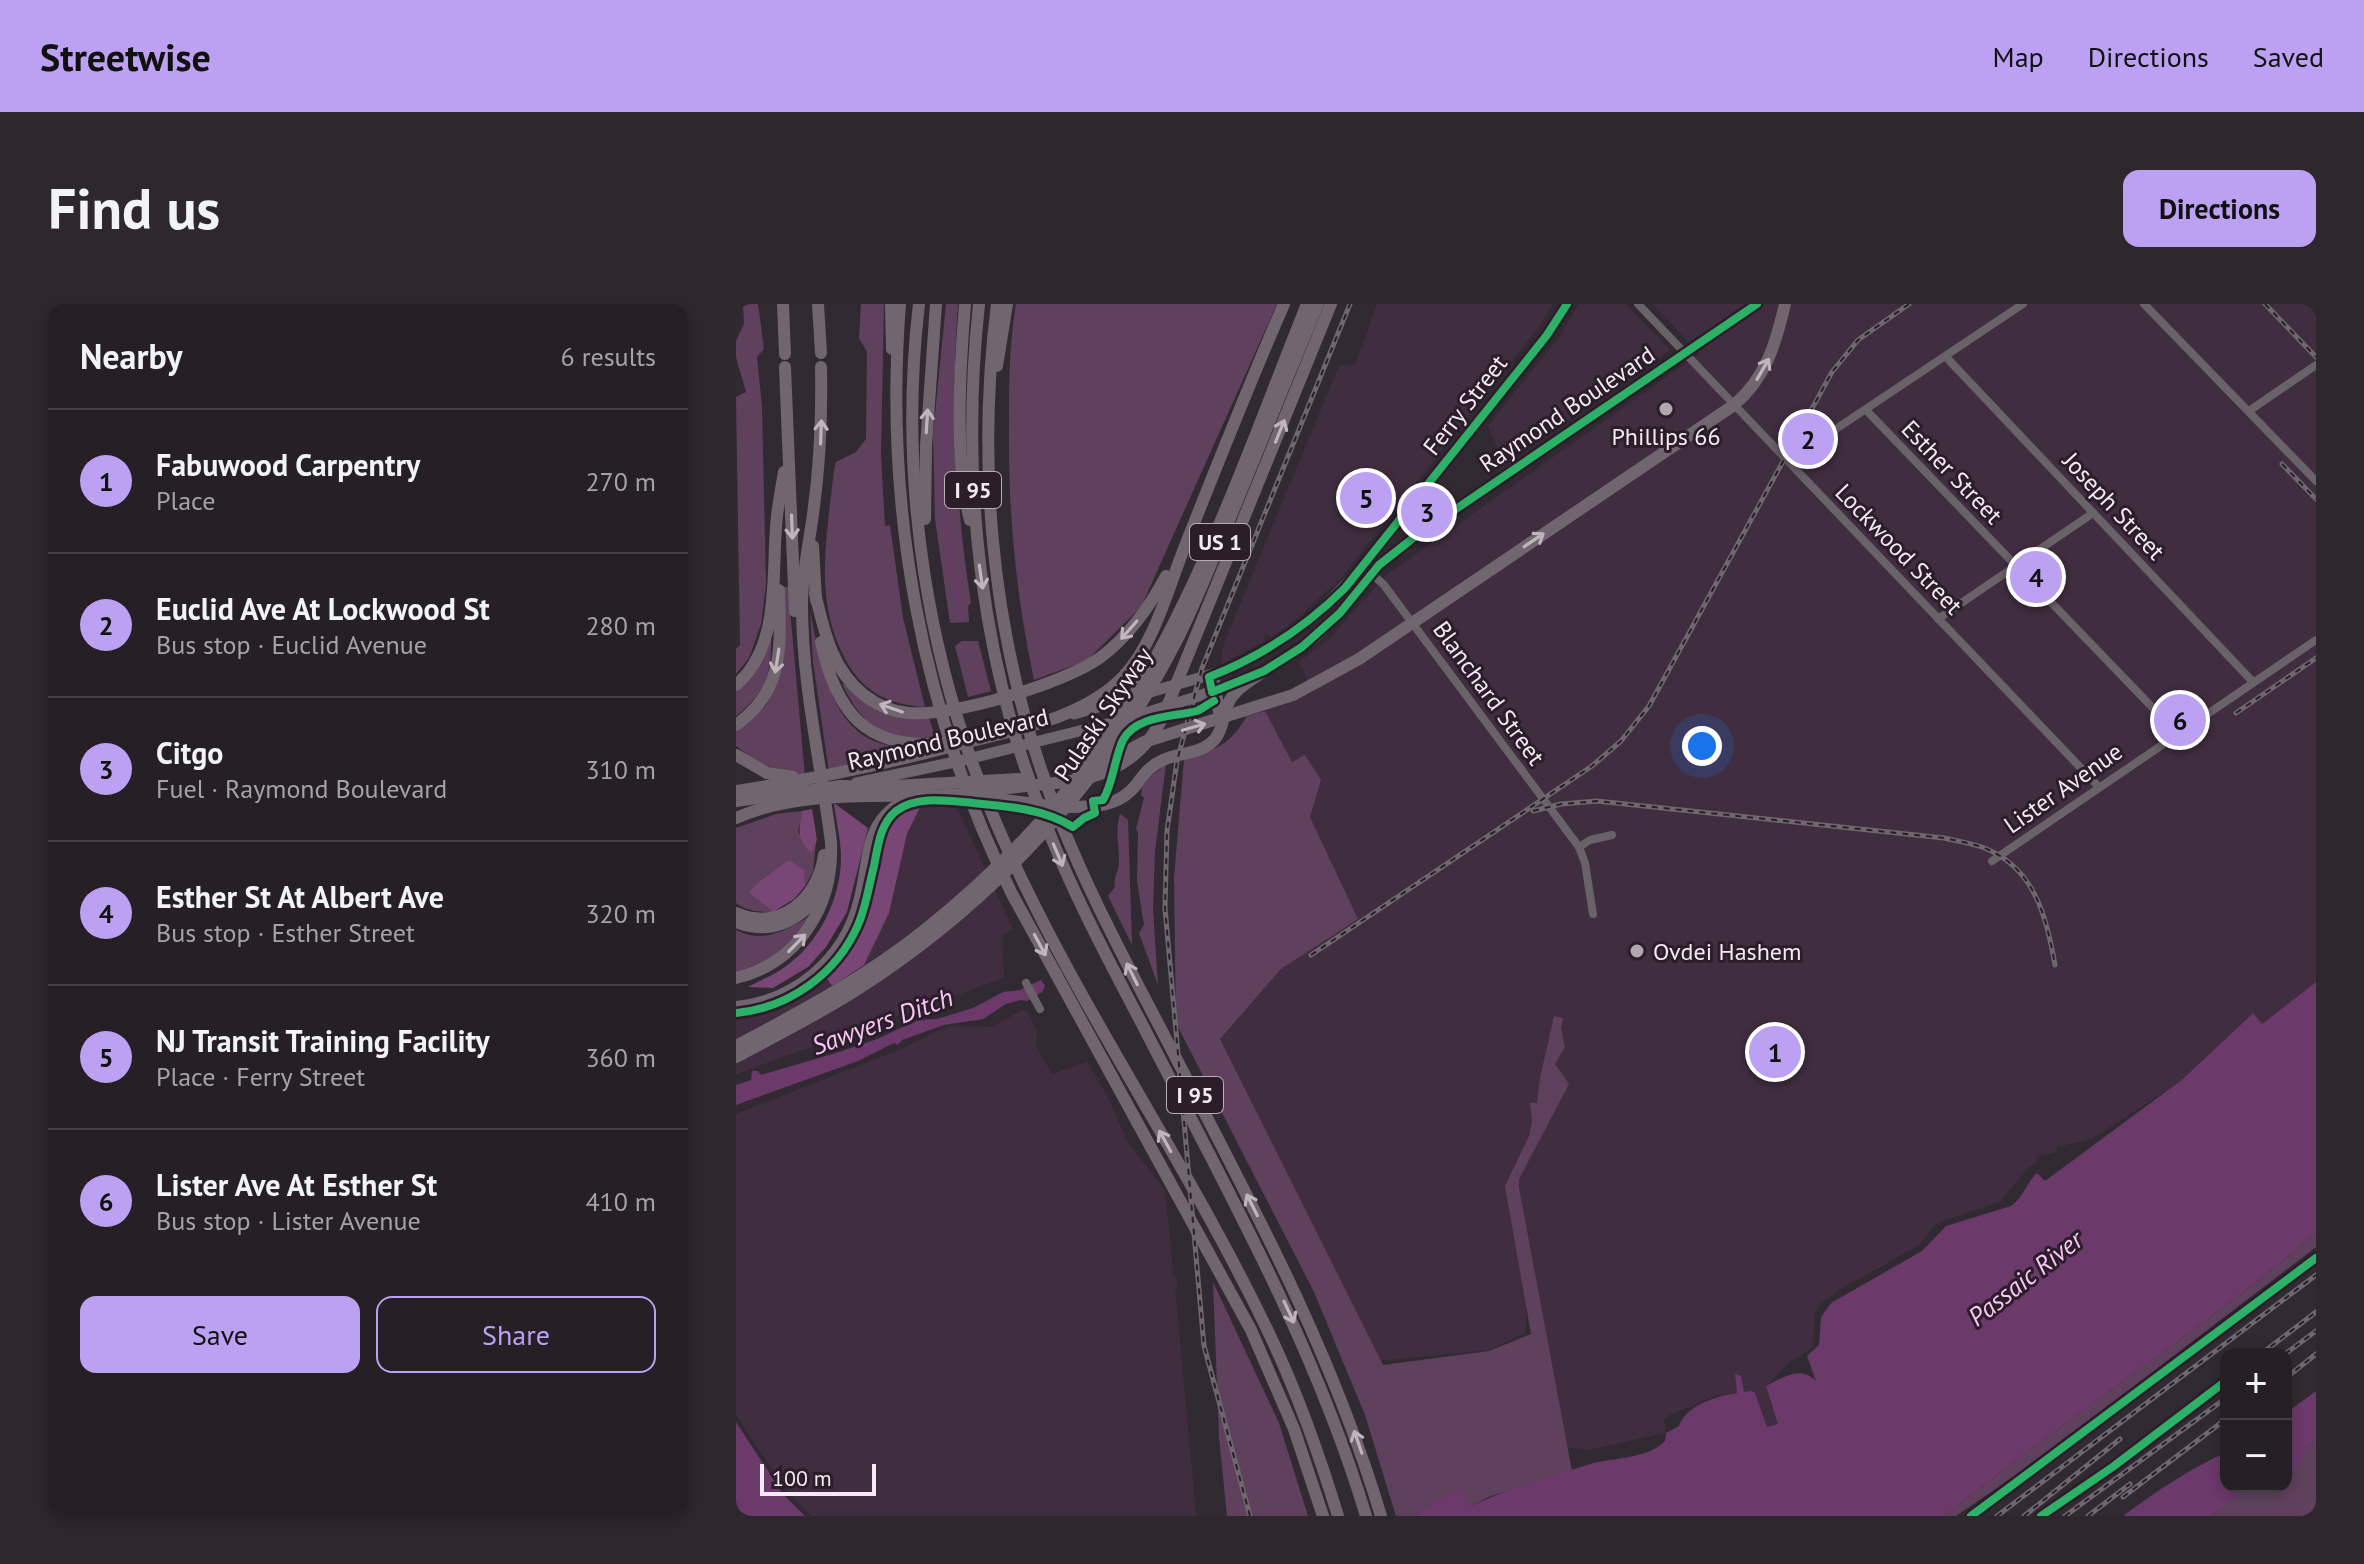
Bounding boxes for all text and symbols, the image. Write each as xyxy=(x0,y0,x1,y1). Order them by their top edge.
text: Streetwise xyxy=(40,32,211,81)
text: Map xyxy=(1993,38,2044,75)
text: Directions xyxy=(2088,38,2209,75)
text: Saved xyxy=(2253,38,2324,75)
button: Directions xyxy=(2123,170,2316,247)
text: Find us xyxy=(48,172,220,244)
text: Nearby xyxy=(80,334,182,378)
street label: Raymond Boulevard xyxy=(1473,339,1661,479)
text: 6 results xyxy=(561,340,656,373)
street label: Ferry Street xyxy=(1416,349,1514,461)
one-way arrow xyxy=(1755,358,1771,381)
marker: Phillips 66 xyxy=(1657,400,1675,418)
one-way arrow xyxy=(920,408,935,435)
pin: 2 xyxy=(1782,409,1834,469)
street label: Esther Street xyxy=(1895,414,2009,530)
one-way arrow xyxy=(813,419,828,446)
one-way arrow xyxy=(1274,419,1288,444)
place label: Phillips 66 xyxy=(1611,421,1721,452)
text: Fabuwood Carpentry xyxy=(156,445,420,484)
street label: Joseph Street xyxy=(2056,445,2172,566)
text: 1 xyxy=(99,465,113,498)
text: 270 m xyxy=(585,465,656,498)
pin: 5 xyxy=(1340,468,1392,528)
road number: I 95 xyxy=(945,472,1001,508)
street label: Lockwood Street xyxy=(1829,477,1969,621)
pin: 3 xyxy=(1401,482,1453,542)
text: Place xyxy=(156,484,215,517)
one-way arrow xyxy=(785,513,800,540)
road number: US 1 xyxy=(1190,524,1250,560)
one-way arrow xyxy=(1522,532,1545,548)
pin: 4 xyxy=(2010,547,2062,607)
one-way arrow xyxy=(974,564,989,589)
text: Euclid Ave At Lockwood St xyxy=(156,589,490,628)
text: 2 xyxy=(99,609,113,642)
text: 280 m xyxy=(585,609,656,642)
street label: Blanchard Street xyxy=(1426,615,1552,771)
one-way arrow xyxy=(1120,620,1138,640)
text: Bus stop · Euclid Avenue xyxy=(156,628,427,661)
street label: Pulaski Skyway xyxy=(1047,641,1159,787)
one-way arrow xyxy=(769,647,784,673)
pin: 6 xyxy=(2154,690,2206,750)
one-way arrow xyxy=(879,700,904,715)
street label: Raymond Boulevard xyxy=(845,701,1051,777)
one-way arrow xyxy=(1180,719,1206,734)
your location xyxy=(1682,726,1722,766)
text: Citgo xyxy=(156,733,223,772)
street label: Lister Avenue xyxy=(1998,736,2128,840)
text: 3 xyxy=(99,753,113,786)
text: 310 m xyxy=(585,753,656,786)
text: Fuel · Raymond Boulevard xyxy=(156,772,447,805)
one-way arrow xyxy=(1052,842,1067,867)
text: Esther St At Albert Ave xyxy=(156,877,444,916)
text: 4 xyxy=(99,897,113,930)
text: 320 m xyxy=(585,897,656,930)
text: Bus stop · Esther Street xyxy=(156,916,415,949)
one-way arrow xyxy=(787,933,806,953)
one-way arrow xyxy=(1032,933,1048,957)
place label: Ovdei Hashem xyxy=(1653,936,1802,967)
marker: Ovdei Hashem xyxy=(1628,942,1646,960)
one-way arrow xyxy=(1124,962,1140,986)
water label: Sawyers Ditch xyxy=(807,980,957,1062)
text: NJ Transit Training Facility xyxy=(156,1021,490,1060)
pin: 1 xyxy=(1749,1022,1801,1082)
text: 5 xyxy=(99,1041,113,1074)
text: 360 m xyxy=(585,1041,656,1074)
text: Place · Ferry Street xyxy=(156,1060,365,1093)
road number: I 95 xyxy=(1167,1077,1223,1113)
one-way arrow xyxy=(1157,1130,1173,1153)
text: Lister Ave At Esther St xyxy=(156,1165,437,1204)
text: 6 xyxy=(99,1185,113,1218)
text: 410 m xyxy=(585,1185,656,1218)
one-way arrow xyxy=(1243,1193,1259,1217)
text: Bus stop · Lister Avenue xyxy=(156,1204,421,1237)
water label: Passaic River xyxy=(1961,1222,2090,1333)
button: Save xyxy=(80,1296,360,1373)
button: Share xyxy=(376,1296,656,1373)
one-way arrow xyxy=(1282,1300,1297,1324)
map controls xyxy=(2220,1348,2292,1492)
button: + xyxy=(2220,1348,2292,1420)
button: − xyxy=(2220,1420,2292,1492)
one-way arrow xyxy=(1349,1430,1364,1455)
scale bar xyxy=(760,1460,876,1496)
text: 100 m xyxy=(772,1464,832,1492)

